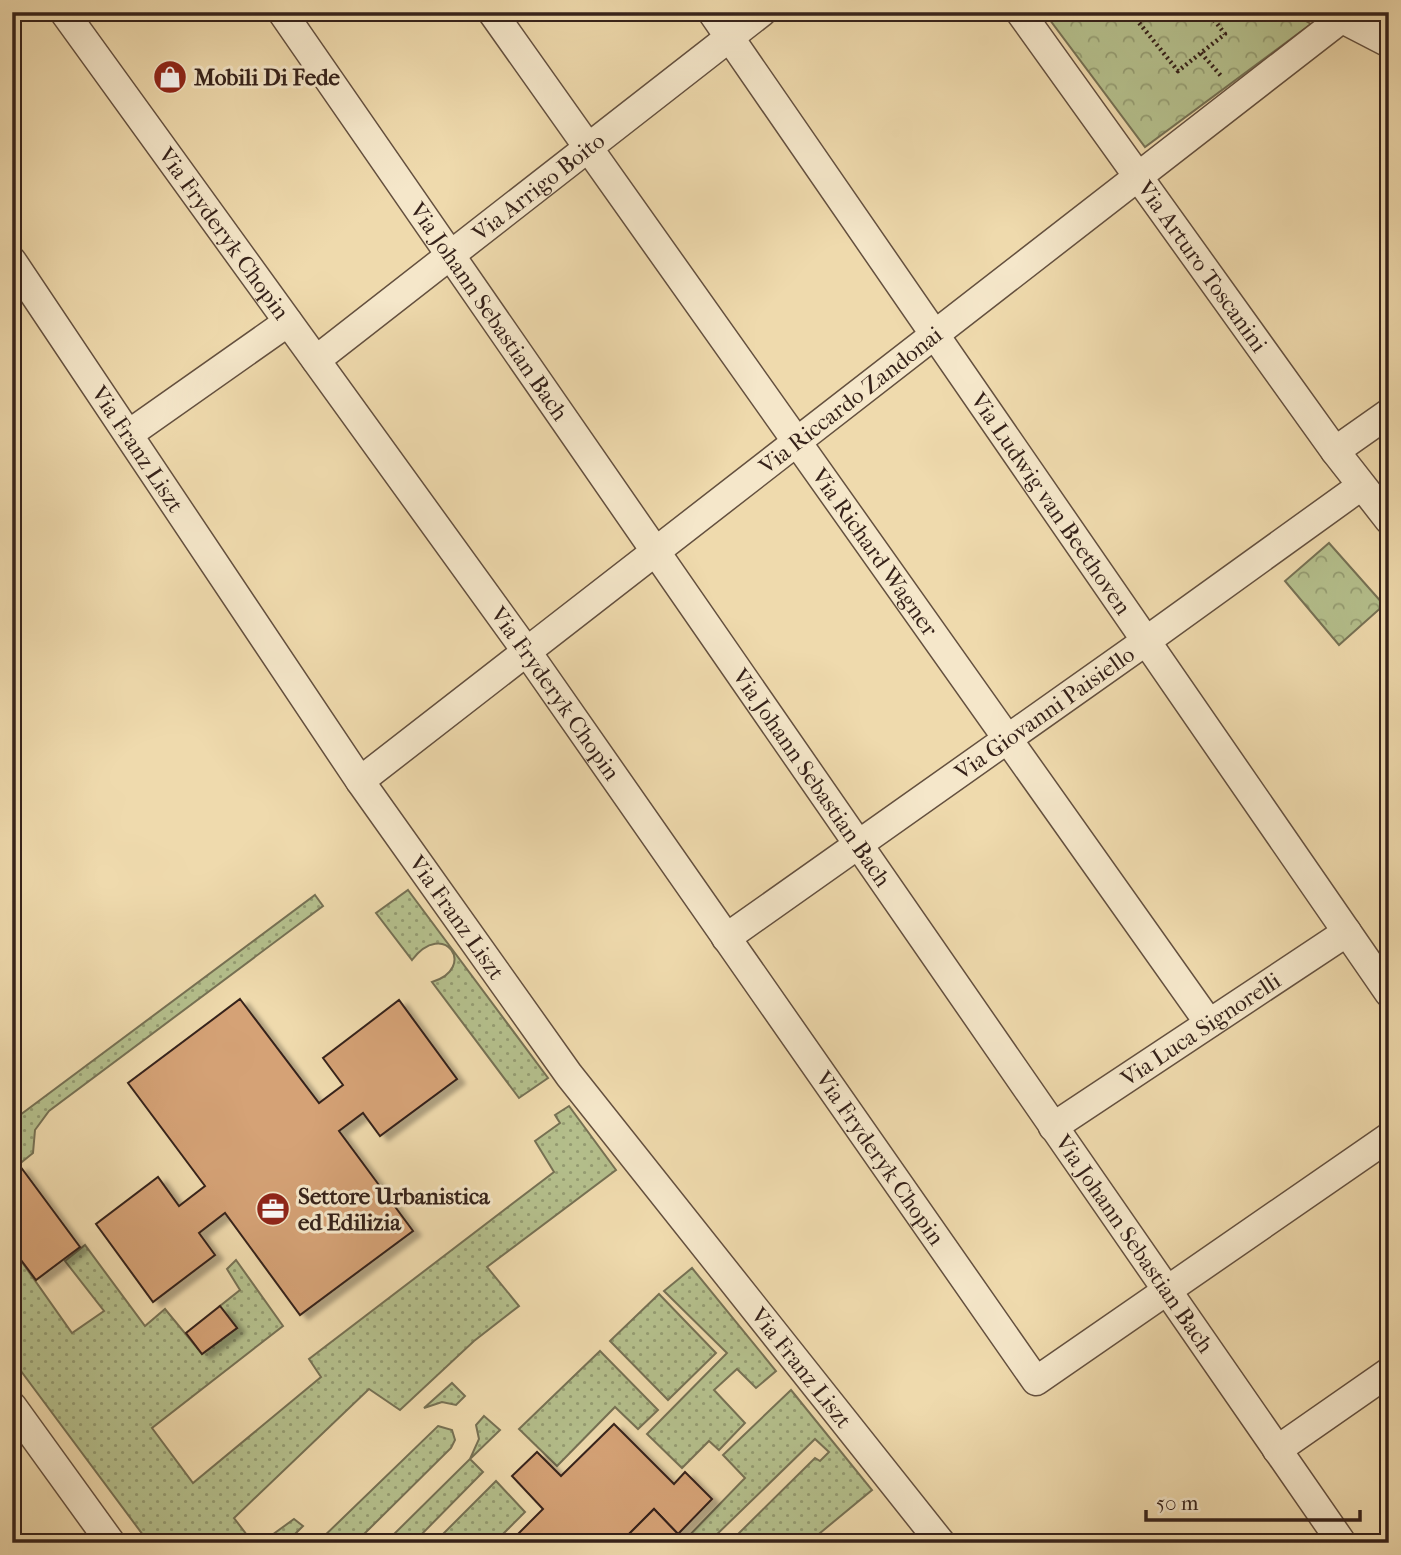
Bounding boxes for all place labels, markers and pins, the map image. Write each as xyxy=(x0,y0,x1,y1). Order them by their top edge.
shop icon: Mobili Di Fede xyxy=(151,58,189,96)
place label: Mobili Di Fede xyxy=(194,64,341,91)
place label: Settore Urbanistica ed Edilizia xyxy=(298,1183,491,1236)
office icon: Settore Urbanistica ed Edilizia xyxy=(254,1190,292,1228)

